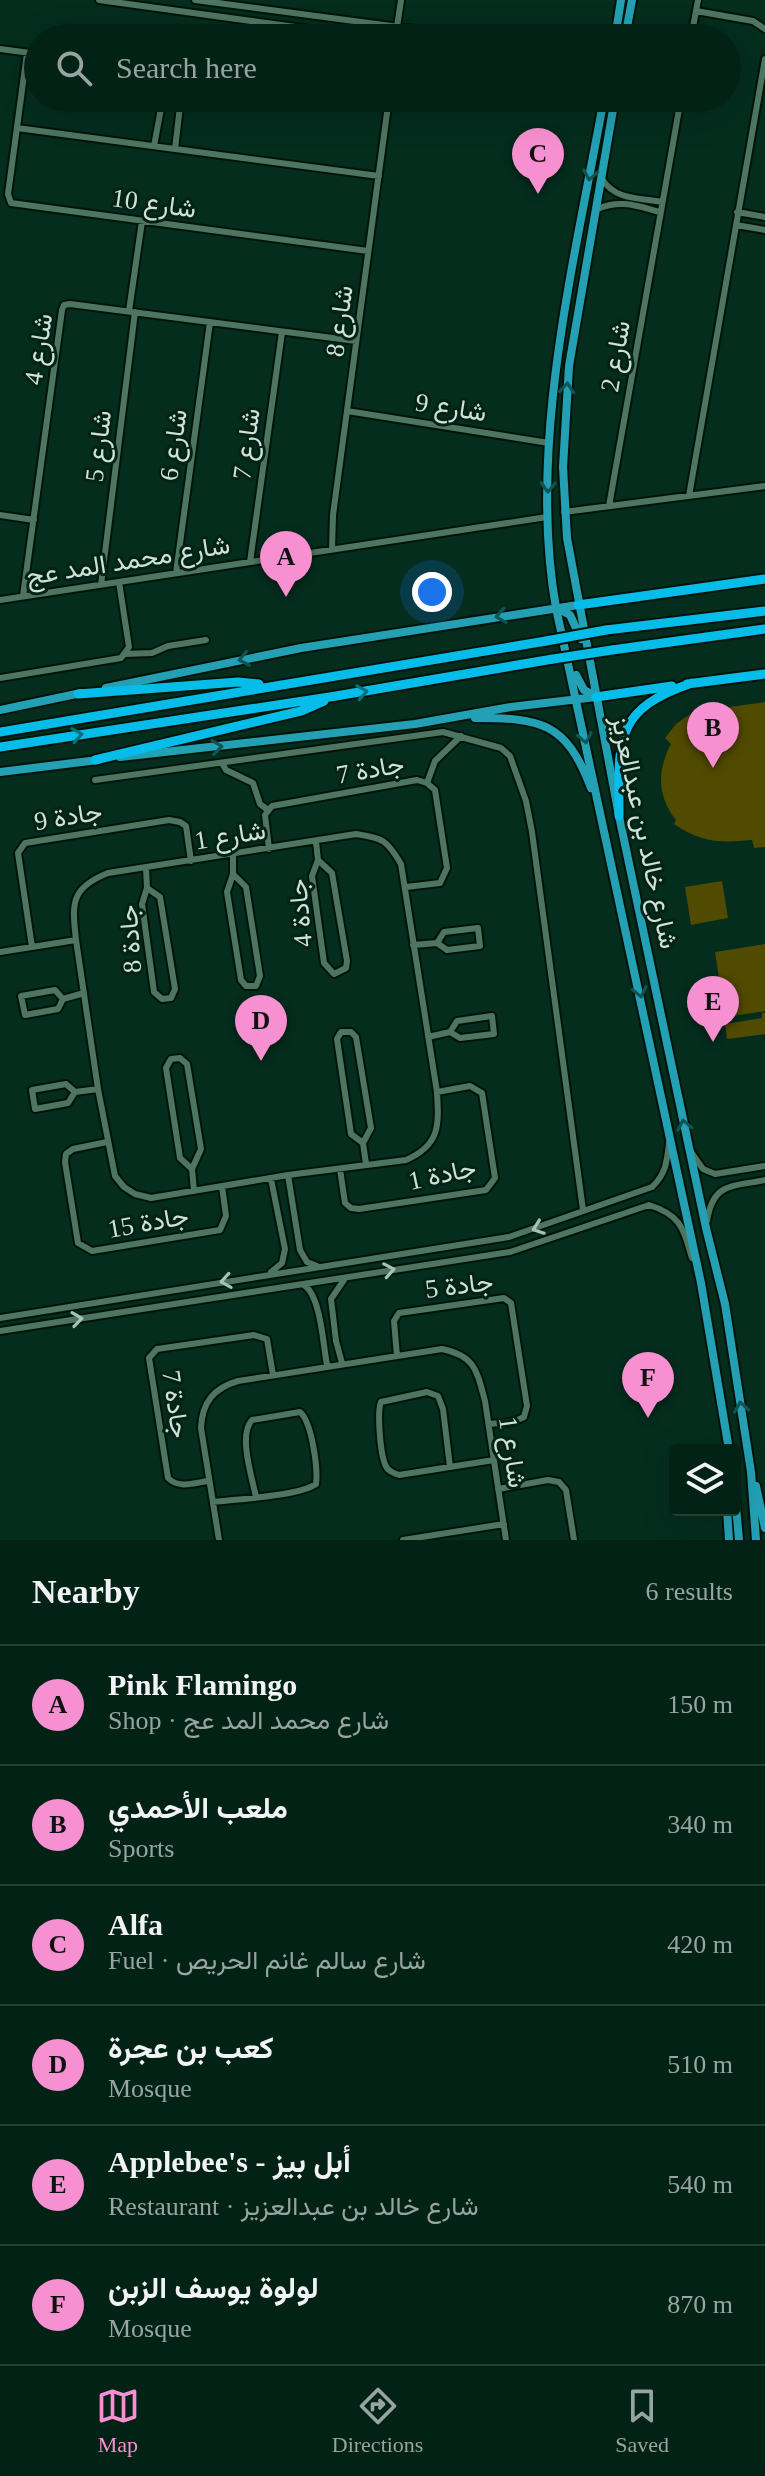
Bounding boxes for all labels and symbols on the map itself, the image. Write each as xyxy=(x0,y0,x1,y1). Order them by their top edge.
pin: C xyxy=(512,128,564,194)
one-way arrow xyxy=(583,168,600,182)
street label: شارع 10 xyxy=(110,183,198,227)
street label: شارع 8 xyxy=(320,284,362,359)
street label: شارع 4 xyxy=(19,311,61,387)
street label: شارع 2 xyxy=(595,318,639,394)
one-way arrow xyxy=(559,381,576,394)
street label: شارع 9 xyxy=(413,388,489,430)
street label: شارع 7 xyxy=(227,407,269,482)
street label: شارع 6 xyxy=(154,408,196,483)
street label: شارع 5 xyxy=(80,409,120,484)
one-way arrow xyxy=(539,481,556,494)
street label: شارع محمد المد عج xyxy=(24,530,232,594)
pin: A xyxy=(260,531,312,597)
your location xyxy=(412,572,452,612)
one-way arrow xyxy=(494,607,508,624)
one-way arrow xyxy=(238,650,252,667)
one-way arrow xyxy=(355,684,369,701)
pin: B xyxy=(687,702,739,768)
street label: شارع خالد بن عبدالعزيز xyxy=(602,712,683,952)
one-way arrow xyxy=(70,727,84,744)
one-way arrow xyxy=(576,731,593,745)
one-way arrow xyxy=(210,738,223,755)
street label: جادة 7 xyxy=(334,749,406,790)
street label: جادة 9 xyxy=(32,797,104,836)
street label: شارع 1 xyxy=(192,816,268,858)
street label: جادة 4 xyxy=(283,878,318,948)
street label: جادة 8 xyxy=(114,904,147,974)
pin: E xyxy=(687,976,739,1042)
one-way arrow xyxy=(631,985,648,999)
pin: D xyxy=(235,995,287,1061)
one-way arrow xyxy=(676,1119,693,1132)
street label: جادة 1 xyxy=(406,1153,479,1196)
street label: جادة 15 xyxy=(106,1201,191,1244)
one-way arrow xyxy=(531,1218,545,1235)
one-way arrow xyxy=(383,1263,396,1280)
street label: جادة 5 xyxy=(423,1267,495,1304)
one-way arrow xyxy=(220,1272,233,1289)
one-way arrow xyxy=(70,1311,84,1328)
pin: F xyxy=(622,1352,674,1418)
street label: جادة 7 xyxy=(156,1368,195,1440)
one-way arrow xyxy=(733,1400,750,1414)
street label: شارع 1 xyxy=(490,1415,532,1490)

